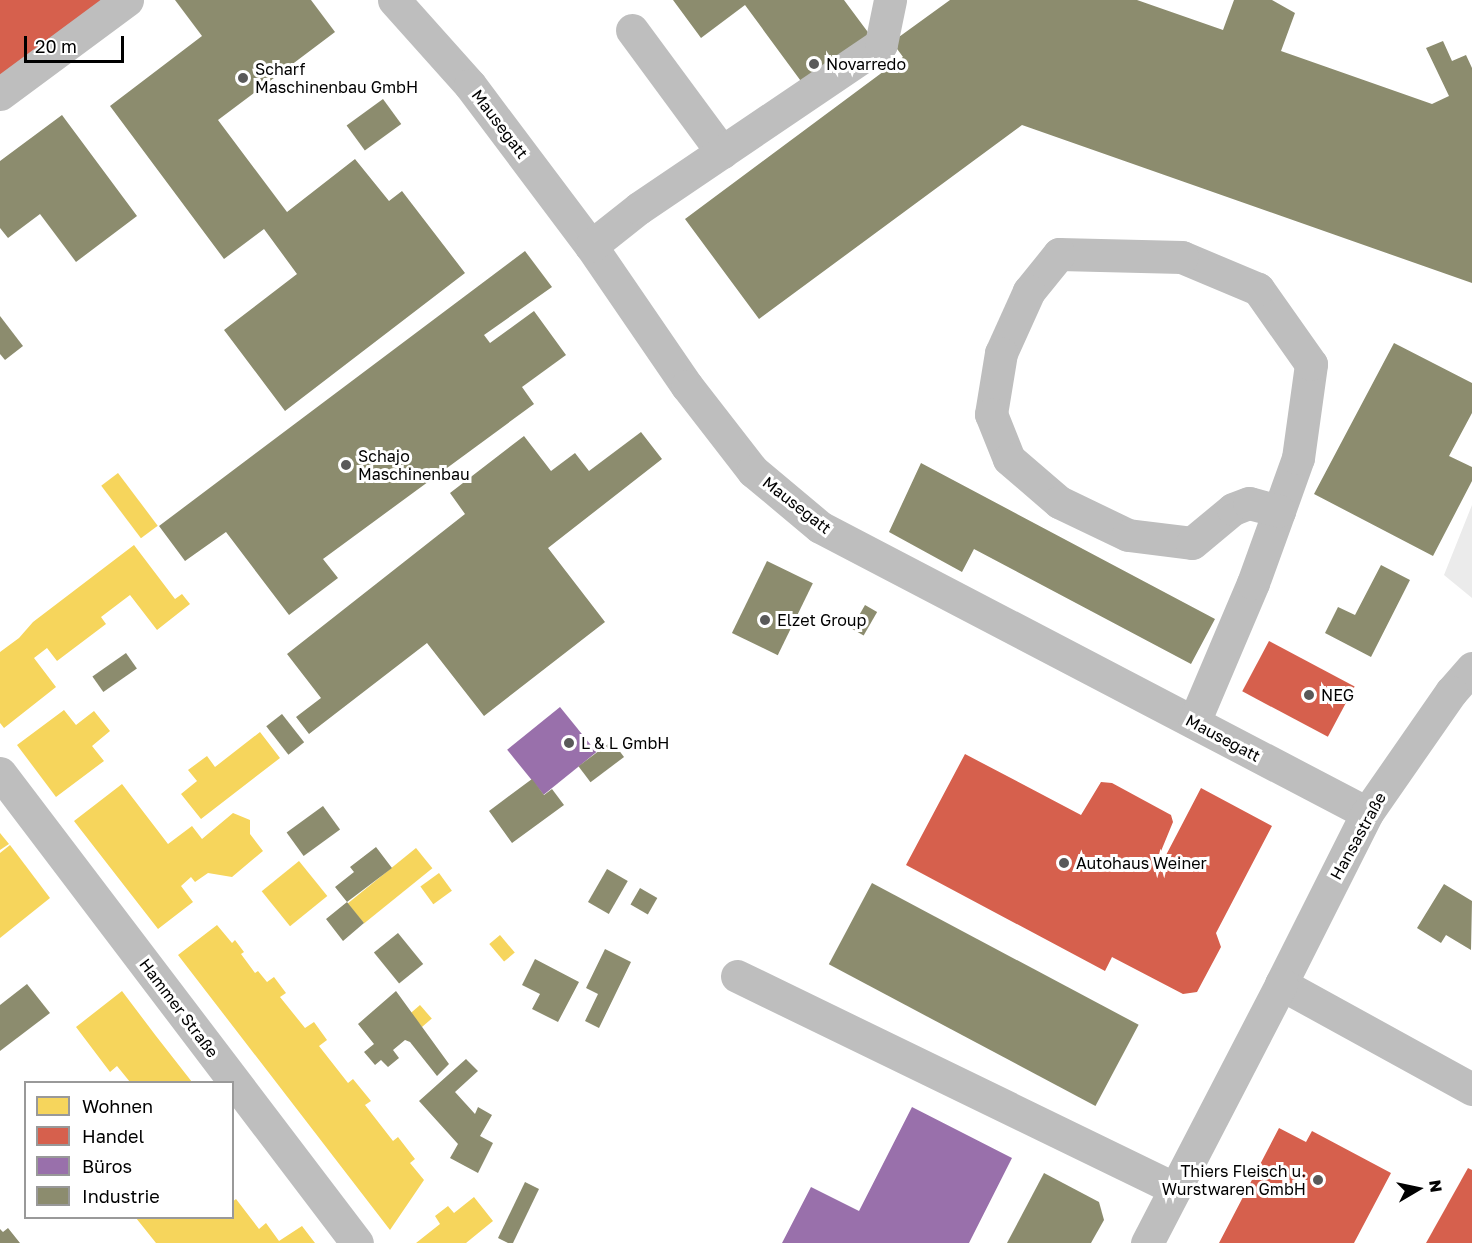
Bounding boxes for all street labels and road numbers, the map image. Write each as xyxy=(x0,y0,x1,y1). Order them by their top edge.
street label: Mausegatt xyxy=(468,86,532,162)
street label: Mausegatt xyxy=(759,472,835,538)
street label: Mausegatt xyxy=(1182,710,1264,766)
street label: Hansastraße xyxy=(1326,789,1390,883)
street label: Hammer Straße xyxy=(136,955,222,1061)

